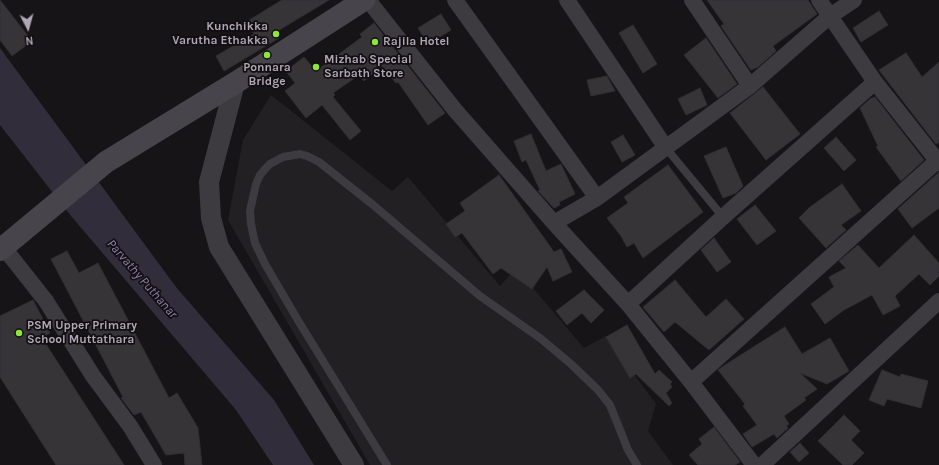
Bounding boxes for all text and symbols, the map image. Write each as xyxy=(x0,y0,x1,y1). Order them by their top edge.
north arrow xyxy=(8,8,48,48)
place label: Kunchikka Varutha Ethakka xyxy=(172,20,268,48)
marker: Kunchikka Varutha Ethakka xyxy=(271,29,281,39)
text: N xyxy=(25,34,34,47)
place label: Rajila Hotel xyxy=(383,35,449,49)
marker: Rajila Hotel xyxy=(370,37,380,47)
marker: Ponnara Bridge xyxy=(262,50,272,60)
place label: Mizhab Special Sarbath Store xyxy=(324,53,412,81)
place label: Ponnara Bridge xyxy=(243,61,291,89)
marker: Mizhab Special Sarbath Store xyxy=(311,62,321,72)
water label: Parvathy Puthanar xyxy=(103,236,181,322)
place label: PSM Upper Primary School Muttathara xyxy=(27,319,137,347)
marker: PSM Upper Primary School Muttathara xyxy=(14,328,24,338)

